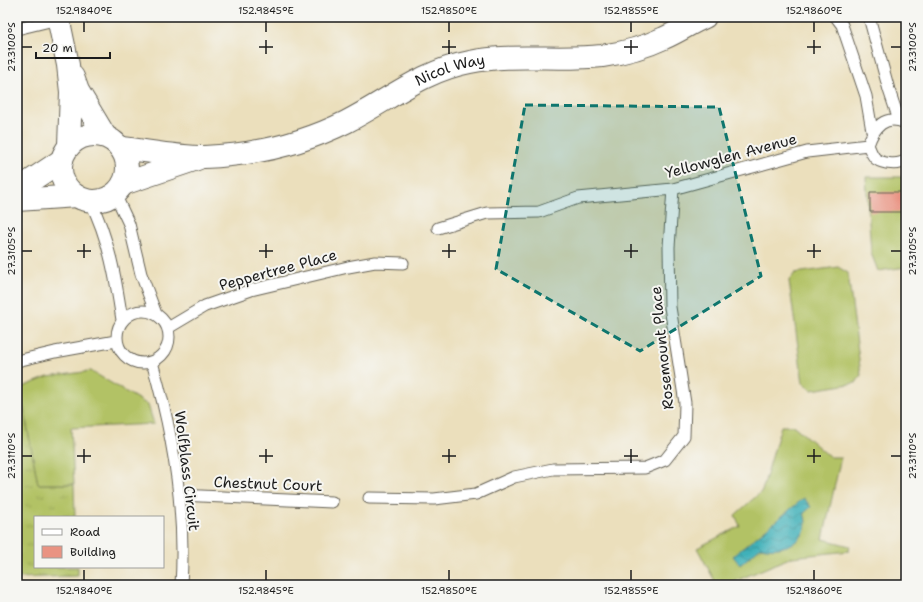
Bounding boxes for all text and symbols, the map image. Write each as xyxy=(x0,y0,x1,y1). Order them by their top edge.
text: 152.9840°E xyxy=(56,4,112,17)
text: 152.9845°E xyxy=(238,4,294,17)
text: 152.9850°E xyxy=(421,4,477,17)
text: 152.9855°E xyxy=(604,4,658,17)
text: 152.9860°E xyxy=(786,4,842,17)
text: 27.3100°S xyxy=(5,22,18,72)
text: 27.3100°S xyxy=(906,22,919,72)
scale bar xyxy=(36,34,110,60)
text: 20 m xyxy=(42,40,73,56)
street label: Nicol Way xyxy=(411,50,486,91)
street label: Yellowglen Avenue xyxy=(663,129,799,183)
text: 27.3105°S xyxy=(5,226,18,275)
text: 27.3105°S xyxy=(906,226,919,275)
street label: Peppertree Place xyxy=(217,245,339,295)
street label: Rosemount Place xyxy=(646,285,678,411)
street label: Wolfblass Circuit xyxy=(170,410,204,532)
text: 27.3110°S xyxy=(5,432,18,479)
text: 27.3110°S xyxy=(906,432,919,479)
street label: Chestnut Court xyxy=(213,472,323,496)
legend xyxy=(34,516,164,568)
text: Road xyxy=(70,524,101,540)
text: Building xyxy=(70,544,116,560)
text: 152.9840°E xyxy=(56,584,112,597)
text: 152.9845°E xyxy=(238,584,294,597)
text: 152.9850°E xyxy=(421,584,477,597)
text: 152.9855°E xyxy=(604,584,658,597)
text: 152.9860°E xyxy=(786,584,842,597)

